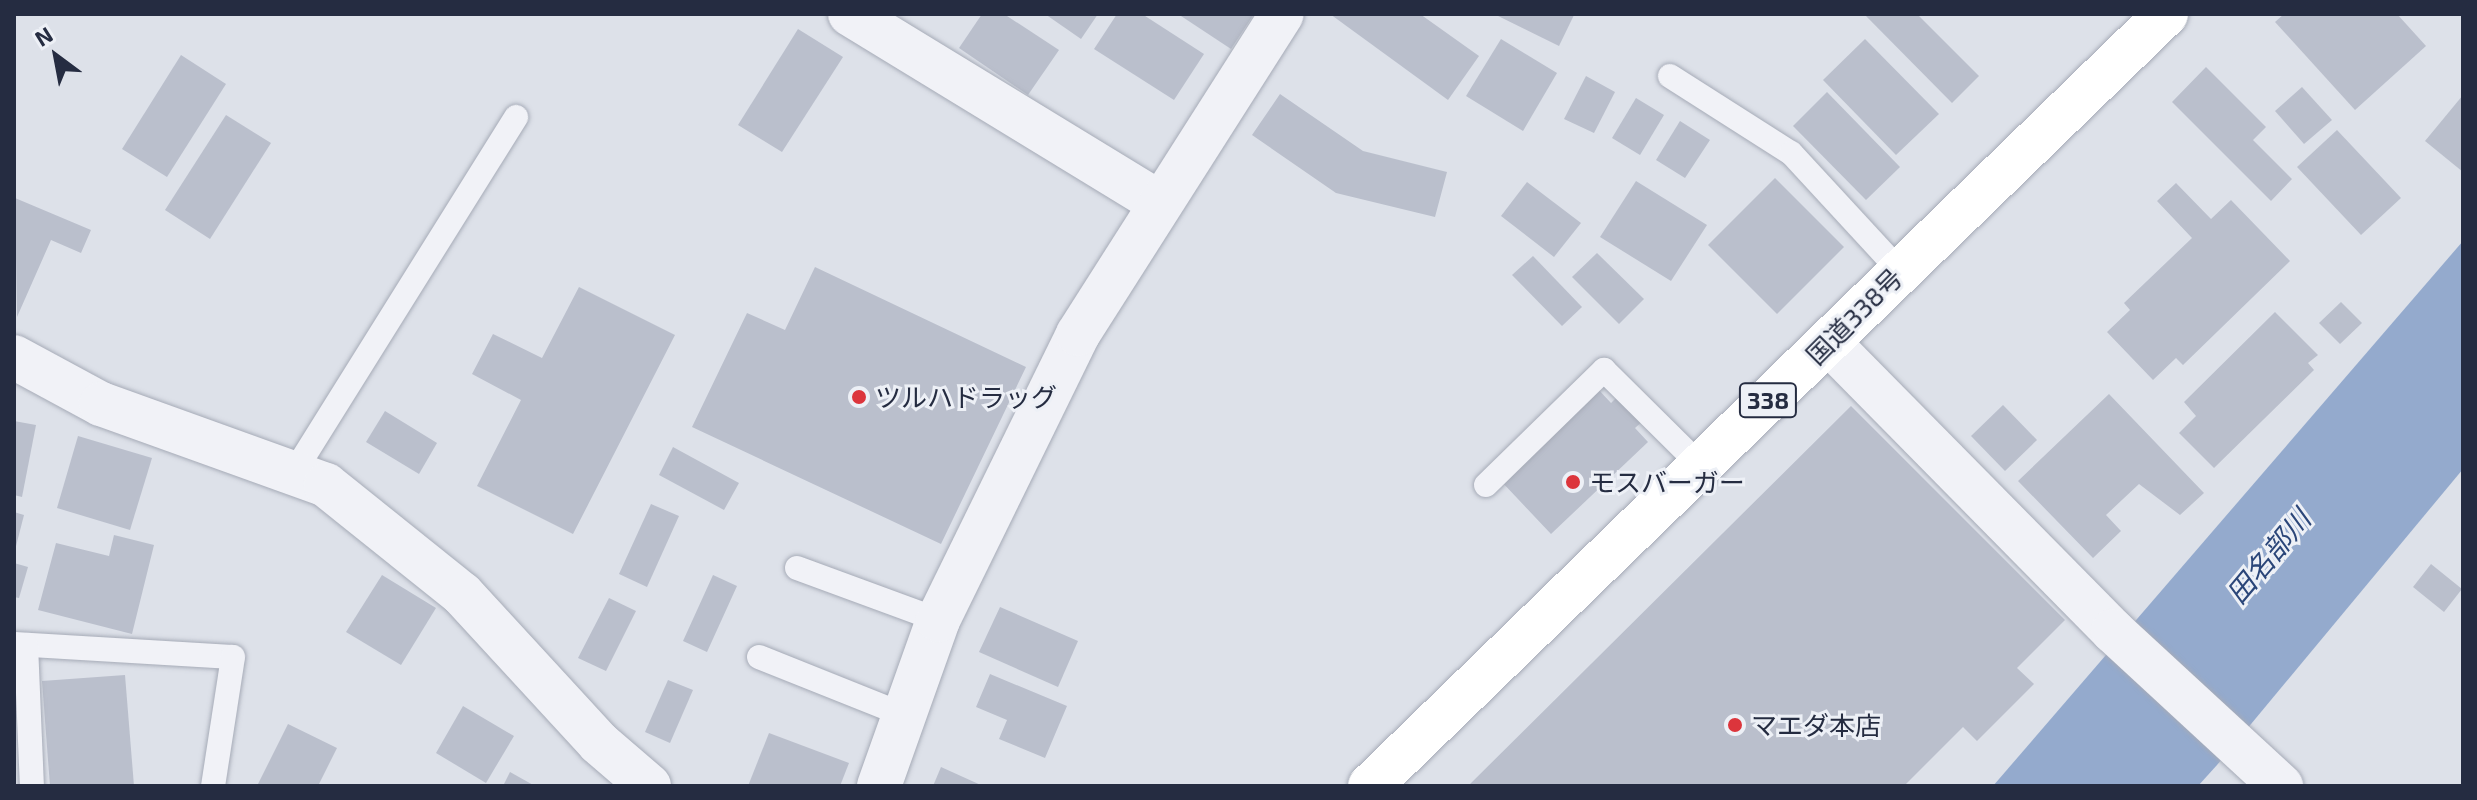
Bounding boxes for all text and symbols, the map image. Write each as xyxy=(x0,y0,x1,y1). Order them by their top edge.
north arrow xyxy=(16,16,96,96)
text: N xyxy=(30,20,57,51)
street label: 国道338号 xyxy=(1800,262,1908,370)
road number: 338 xyxy=(1738,380,1798,420)
place label: ツルハドラッグ xyxy=(875,381,1057,413)
marker: ツルハドラッグ xyxy=(850,388,868,406)
place label: モスバーガー xyxy=(1589,466,1745,498)
marker: モスバーガー xyxy=(1564,473,1582,491)
water label: 田名部川 xyxy=(2219,502,2317,610)
place label: マエダ本店 xyxy=(1751,709,1881,741)
marker: マエダ本店 xyxy=(1726,716,1744,734)

